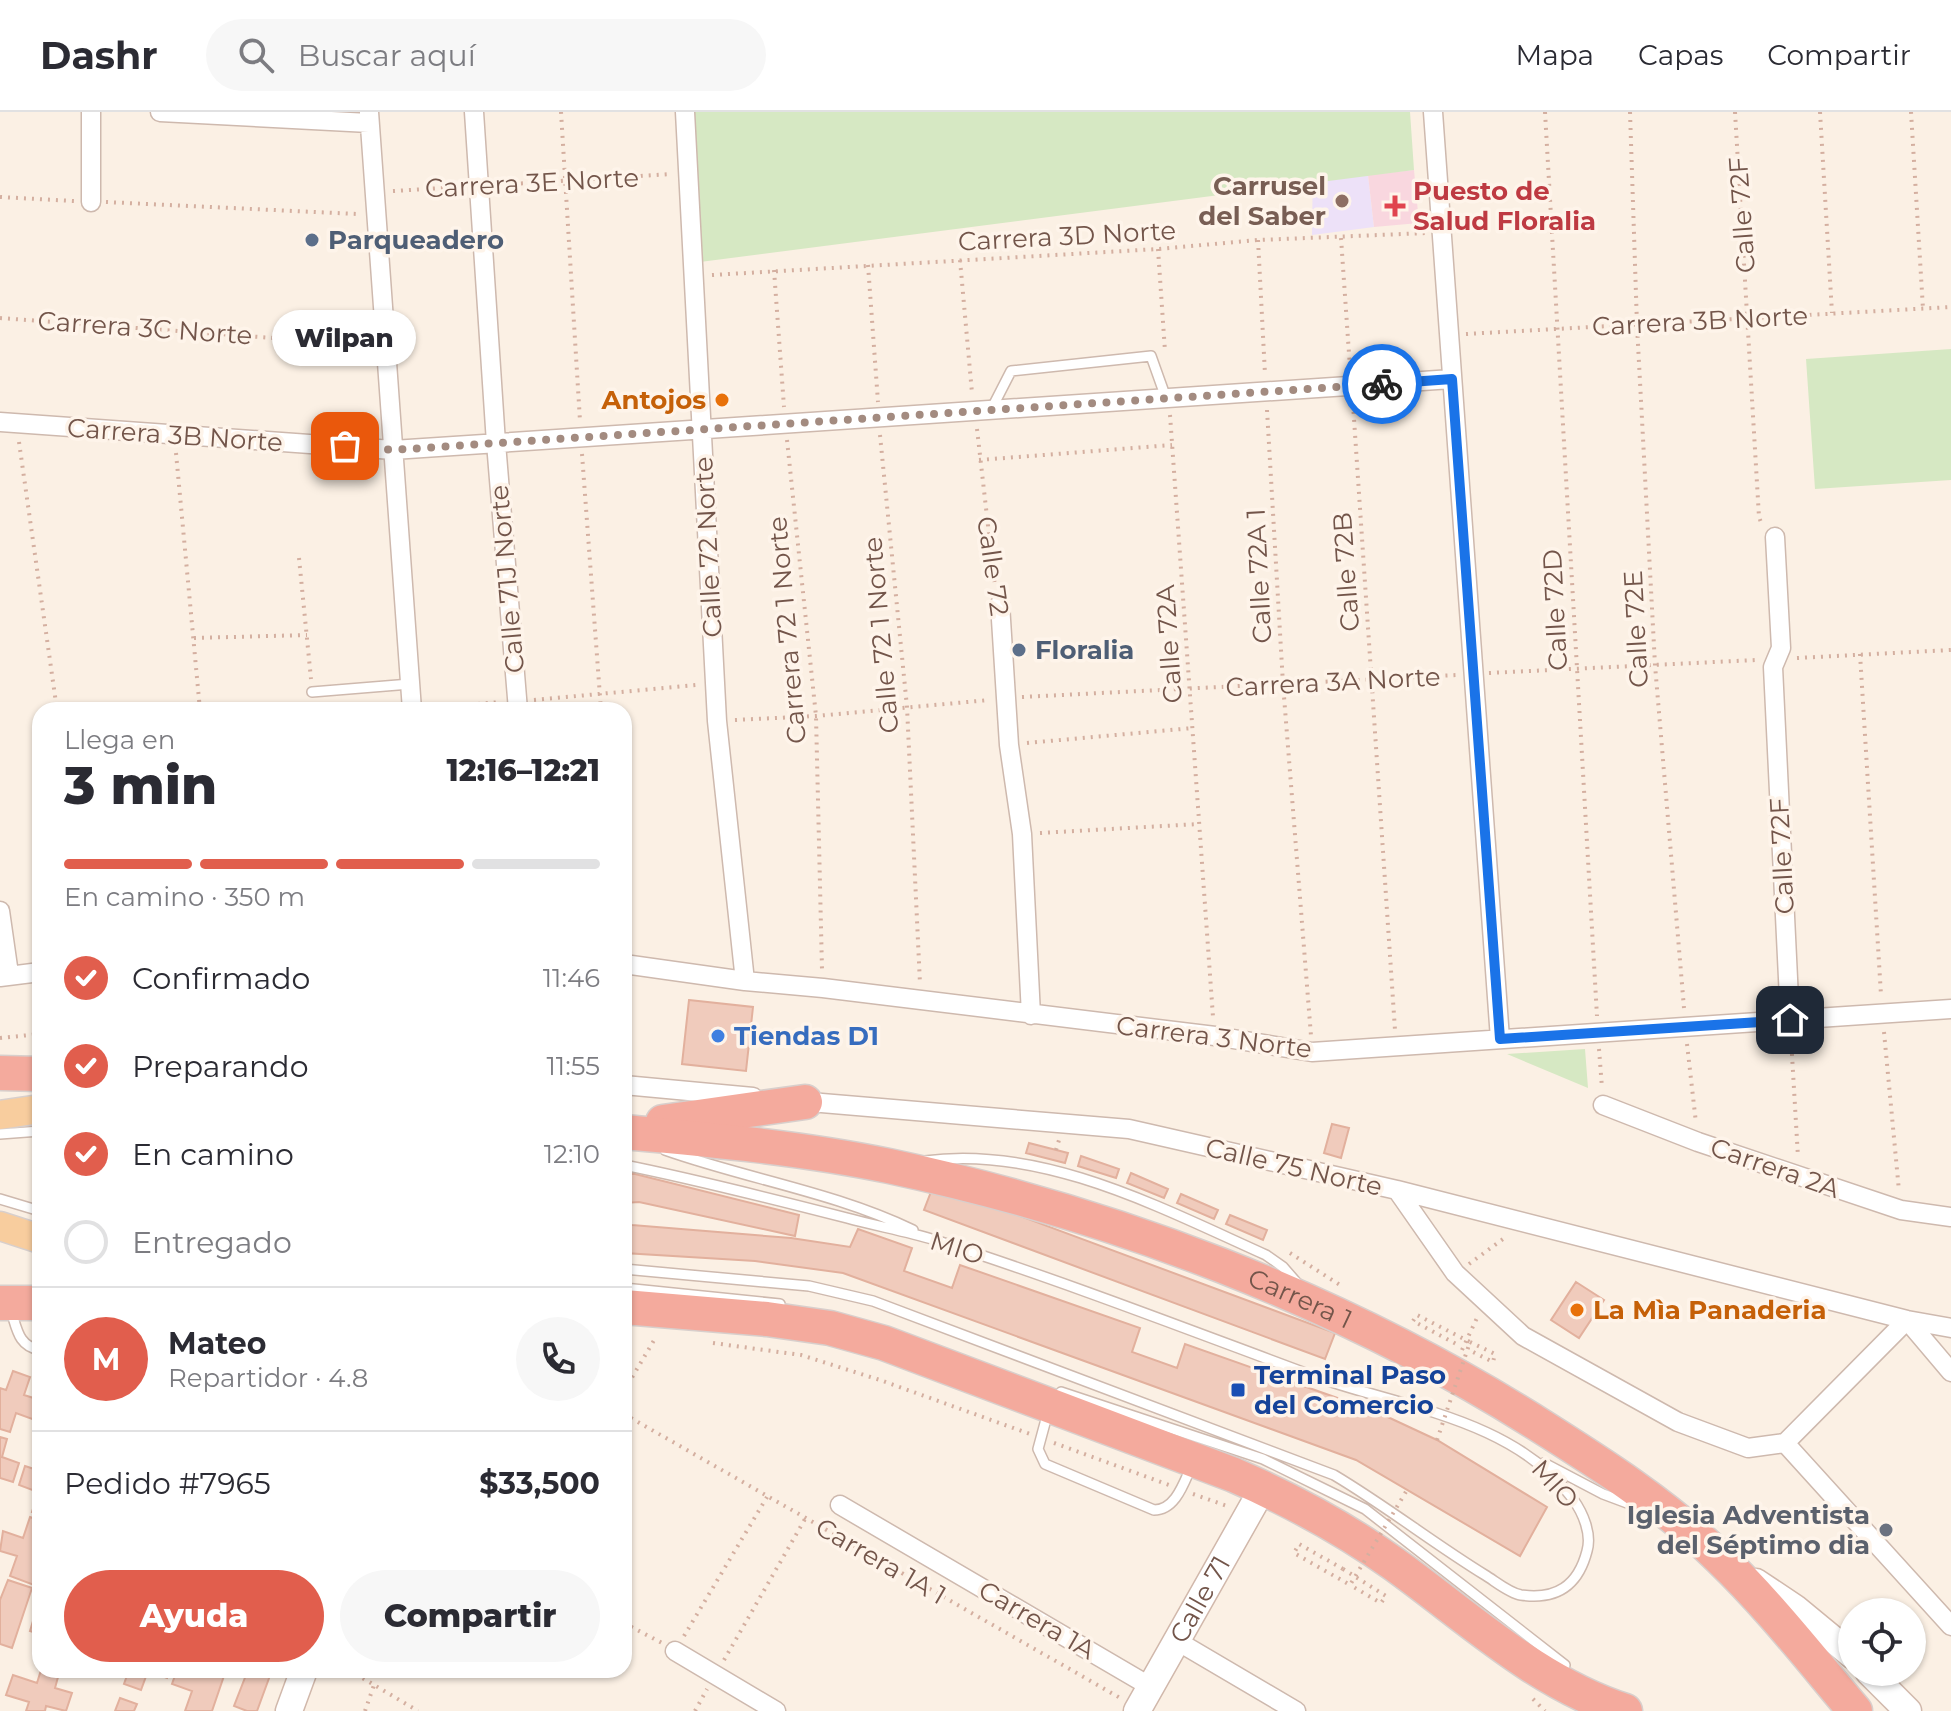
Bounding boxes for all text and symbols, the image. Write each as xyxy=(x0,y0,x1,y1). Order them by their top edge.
search box xyxy=(206,19,766,91)
text: Dashr xyxy=(40,32,158,79)
icon: search xyxy=(234,33,278,77)
text: Buscar aquí xyxy=(298,37,476,74)
text: Mapa xyxy=(1515,38,1594,72)
text: Capas xyxy=(1638,38,1723,72)
text: Compartir xyxy=(1767,38,1911,72)
street label: Calle 72F xyxy=(1722,156,1762,274)
street label: Carrera 3E Norte xyxy=(424,161,640,205)
place label: Carrusel del Saber xyxy=(1198,170,1326,232)
place label: Puesto de Salud Floralia xyxy=(1413,175,1596,237)
marker: Carrusel del Saber xyxy=(1333,192,1351,210)
marker: Puesto de Salud Floralia xyxy=(1384,195,1406,217)
street label: Carrera 3D Norte xyxy=(957,214,1177,258)
place label: Parqueadero xyxy=(328,224,504,256)
marker: Parqueadero xyxy=(303,231,321,249)
street label: Carrera 3B Norte xyxy=(1591,299,1809,343)
street label: Carrera 3C Norte xyxy=(37,305,253,351)
callout: Wilpan xyxy=(273,310,417,366)
text: Wilpan xyxy=(294,322,394,354)
courier xyxy=(1342,344,1422,424)
icon: bike xyxy=(1360,362,1404,406)
place label: Antojos xyxy=(601,384,706,416)
marker: Antojos xyxy=(713,391,731,409)
street label: Carrera 3B Norte xyxy=(66,411,284,459)
pin xyxy=(311,412,379,480)
icon: bag xyxy=(323,424,367,468)
street label: Calle 72 Norte xyxy=(687,456,729,638)
street label: Calle 71J Norte xyxy=(483,484,531,674)
street label: Calle 72A 1 xyxy=(1239,508,1279,644)
street label: Calle 72B xyxy=(1326,511,1366,633)
street label: Calle 72 xyxy=(970,514,1016,618)
street label: Carrera 72 1 Norte xyxy=(761,515,813,745)
street label: Calle 72 1 Norte xyxy=(856,535,906,735)
street label: Calle 72D xyxy=(1536,548,1574,672)
street label: Calle 72E xyxy=(1617,569,1655,689)
street label: Calle 72A xyxy=(1149,583,1189,704)
place label: Floralia xyxy=(1035,634,1134,666)
marker: Floralia xyxy=(1010,641,1028,659)
street label: Carrera 3A Norte xyxy=(1225,660,1441,704)
text: Llega en xyxy=(64,724,175,756)
text: 12:16–12:21 xyxy=(447,752,600,789)
text: 3 min xyxy=(64,754,217,817)
street label: Calle 72F xyxy=(1763,797,1801,915)
text: En camino · 350 m xyxy=(64,881,305,913)
icon: check xyxy=(64,956,108,1000)
text: Confirmado xyxy=(132,960,310,997)
text: 11:46 xyxy=(543,962,600,994)
pin xyxy=(1756,986,1824,1054)
icon: home xyxy=(1768,998,1812,1042)
street label: Carrera 3 Norte xyxy=(1114,1009,1314,1065)
place label: Tiendas D1 xyxy=(734,1020,879,1052)
marker: Tiendas D1 xyxy=(709,1027,727,1045)
icon: check xyxy=(64,1044,108,1088)
text: Preparando xyxy=(132,1048,309,1085)
text: 11:55 xyxy=(546,1050,600,1082)
street label: Calle 75 Norte xyxy=(1202,1131,1386,1203)
street label: Carrera 2A xyxy=(1706,1131,1844,1205)
icon: check xyxy=(64,1132,108,1176)
text: En camino xyxy=(132,1136,294,1173)
text: 12:10 xyxy=(544,1138,600,1170)
text: Entregado xyxy=(132,1224,292,1261)
street label: MIO xyxy=(926,1224,988,1272)
street label: Carrera 1 xyxy=(1243,1262,1357,1336)
place label: La Mìa Panaderia xyxy=(1593,1294,1826,1326)
marker: La Mìa Panaderia xyxy=(1568,1301,1586,1319)
button: phone xyxy=(516,1317,600,1401)
text: Mateo xyxy=(168,1325,266,1362)
text: M xyxy=(92,1341,120,1378)
place label: Terminal Paso del Comercio xyxy=(1254,1359,1446,1421)
text: Repartidor · 4.8 xyxy=(168,1362,368,1394)
marker: Terminal Paso del Comercio xyxy=(1229,1381,1247,1399)
street label: MIO xyxy=(1525,1453,1585,1515)
text: Pedido #7965 xyxy=(64,1465,271,1502)
text: $33,500 xyxy=(479,1465,600,1502)
place label: Iglesia Adventista del Séptimo dia xyxy=(1627,1499,1870,1561)
street label: Carrera 1A 1 xyxy=(810,1511,952,1611)
marker: Iglesia Adventista del Séptimo dia xyxy=(1877,1521,1895,1539)
street label: Calle 71 xyxy=(1163,1550,1237,1649)
button: Ayuda xyxy=(64,1570,324,1662)
button: Compartir xyxy=(340,1570,600,1662)
street label: Carrera 1A xyxy=(973,1574,1101,1666)
map controls xyxy=(1838,1598,1926,1686)
button: locate xyxy=(1838,1598,1926,1686)

